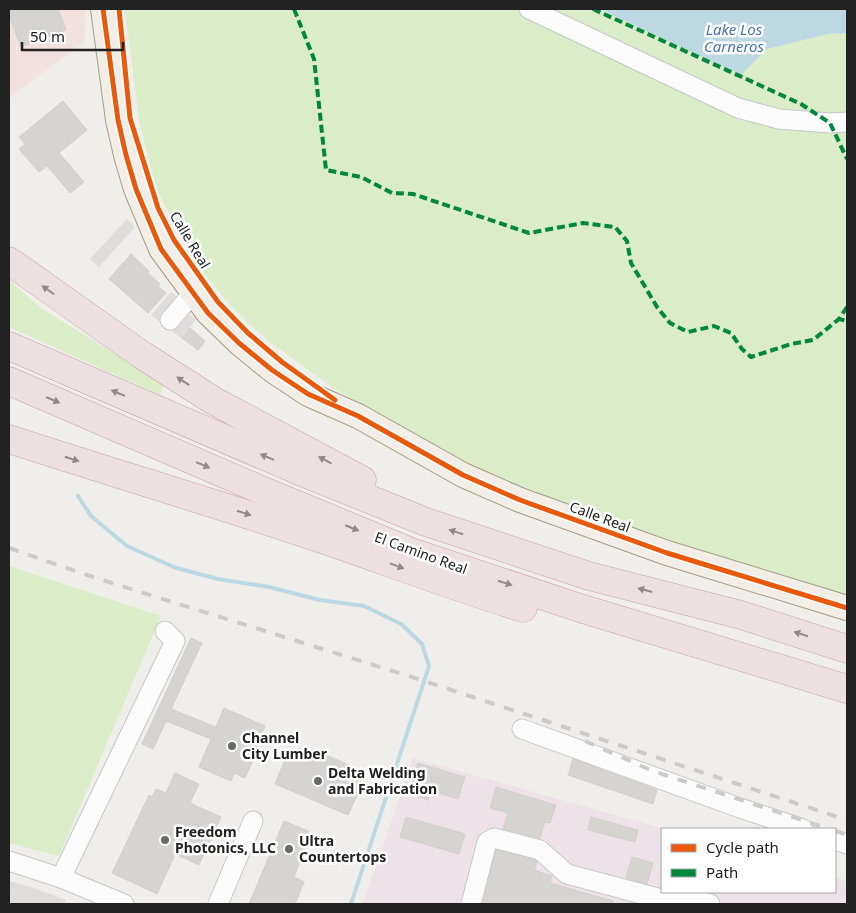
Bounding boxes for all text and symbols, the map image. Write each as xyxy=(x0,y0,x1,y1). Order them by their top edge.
water label: Lake Los Carneros xyxy=(704,19,765,56)
scale bar xyxy=(22,20,124,52)
text: 50 m xyxy=(30,26,65,46)
street label: Calle Real xyxy=(166,208,215,272)
one-way arrow xyxy=(42,285,55,295)
one-way arrow xyxy=(176,377,190,386)
one-way arrow xyxy=(111,388,125,396)
one-way arrow xyxy=(46,397,61,405)
one-way arrow xyxy=(260,453,274,461)
one-way arrow xyxy=(65,456,80,464)
one-way arrow xyxy=(318,456,332,464)
one-way arrow xyxy=(196,461,210,469)
street label: Calle Real xyxy=(567,497,633,536)
one-way arrow xyxy=(236,510,251,517)
one-way arrow xyxy=(345,524,359,532)
street label: El Camino Real xyxy=(372,527,470,578)
one-way arrow xyxy=(448,527,463,535)
one-way arrow xyxy=(390,562,405,570)
one-way arrow xyxy=(498,579,513,587)
one-way arrow xyxy=(637,586,652,594)
one-way arrow xyxy=(793,630,808,638)
place label: Channel City Lumber xyxy=(242,728,328,763)
marker: Channel City Lumber xyxy=(226,740,238,752)
place label: Delta Welding and Fabrication xyxy=(328,763,437,798)
marker: Delta Welding and Fabrication xyxy=(312,775,324,787)
place label: Freedom Photonics, LLC xyxy=(175,822,276,857)
legend xyxy=(661,828,836,893)
place label: Ultra Countertops xyxy=(299,831,386,866)
marker: Freedom Photonics, LLC xyxy=(159,834,171,846)
text: Cycle path xyxy=(706,837,779,857)
marker: Ultra Countertops xyxy=(283,843,295,855)
text: Path xyxy=(706,862,738,882)

